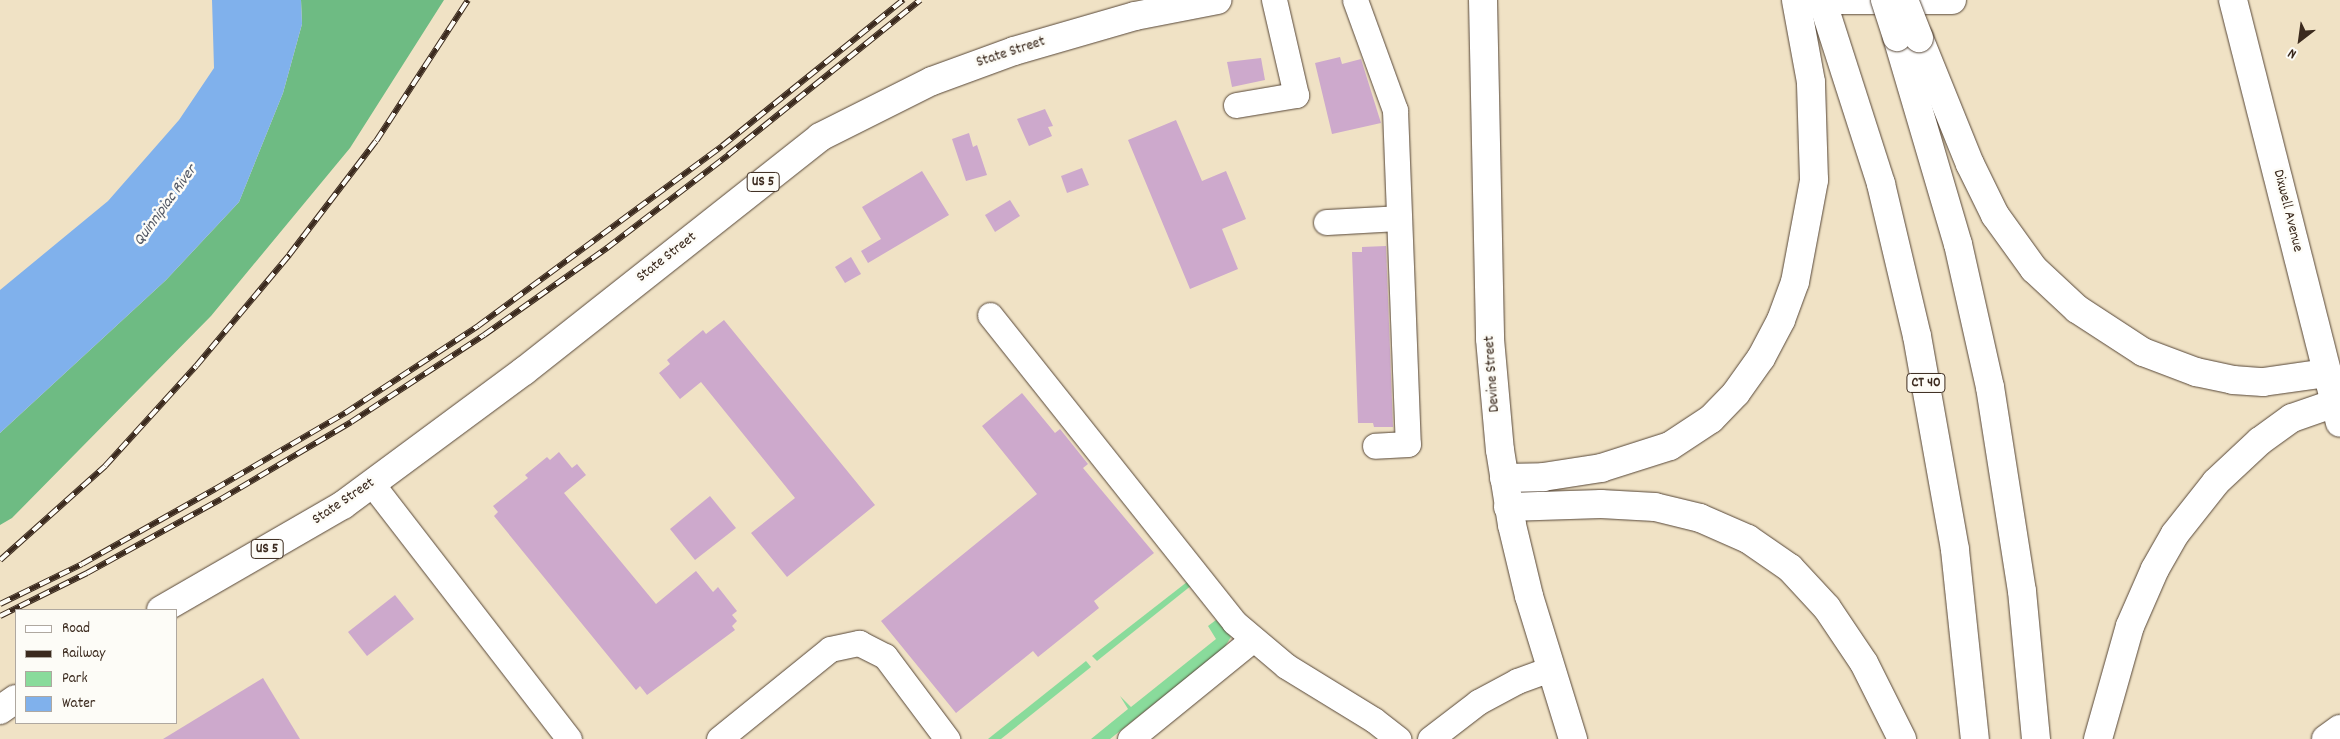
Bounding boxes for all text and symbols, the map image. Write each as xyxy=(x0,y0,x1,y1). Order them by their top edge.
north arrow xyxy=(2275,15,2325,65)
street label: State Street xyxy=(974,33,1048,73)
text: N xyxy=(2285,43,2301,63)
water label: Quinnipiac River xyxy=(130,162,202,250)
street label: Dixwell Avenue xyxy=(2268,168,2306,254)
road number: US 5 xyxy=(746,170,780,193)
street label: State Street xyxy=(633,229,701,287)
street label: Devine Street xyxy=(1481,335,1505,413)
road number: CT 40 xyxy=(1906,372,1946,394)
street label: State Street xyxy=(309,475,379,529)
road number: US 5 xyxy=(250,538,284,560)
legend xyxy=(15,609,178,724)
text: Road xyxy=(62,618,90,640)
text: Railway xyxy=(62,643,105,665)
text: Park xyxy=(62,668,88,690)
text: Water xyxy=(62,693,95,715)

